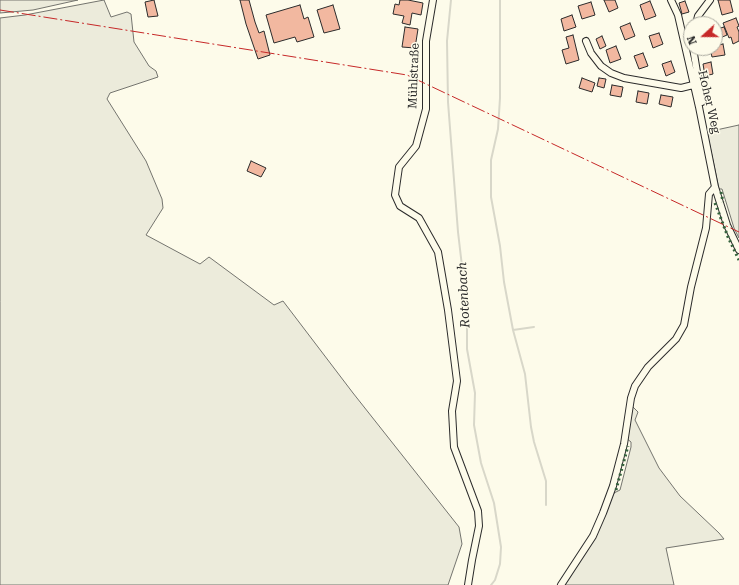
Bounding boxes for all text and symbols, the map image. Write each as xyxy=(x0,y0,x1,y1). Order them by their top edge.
north arrow xyxy=(683,16,723,56)
text: N xyxy=(685,34,700,46)
street label: Mühlstraße xyxy=(406,43,422,109)
street label: Hoher Weg xyxy=(695,69,723,135)
water label: Rotenbach xyxy=(454,262,474,328)

